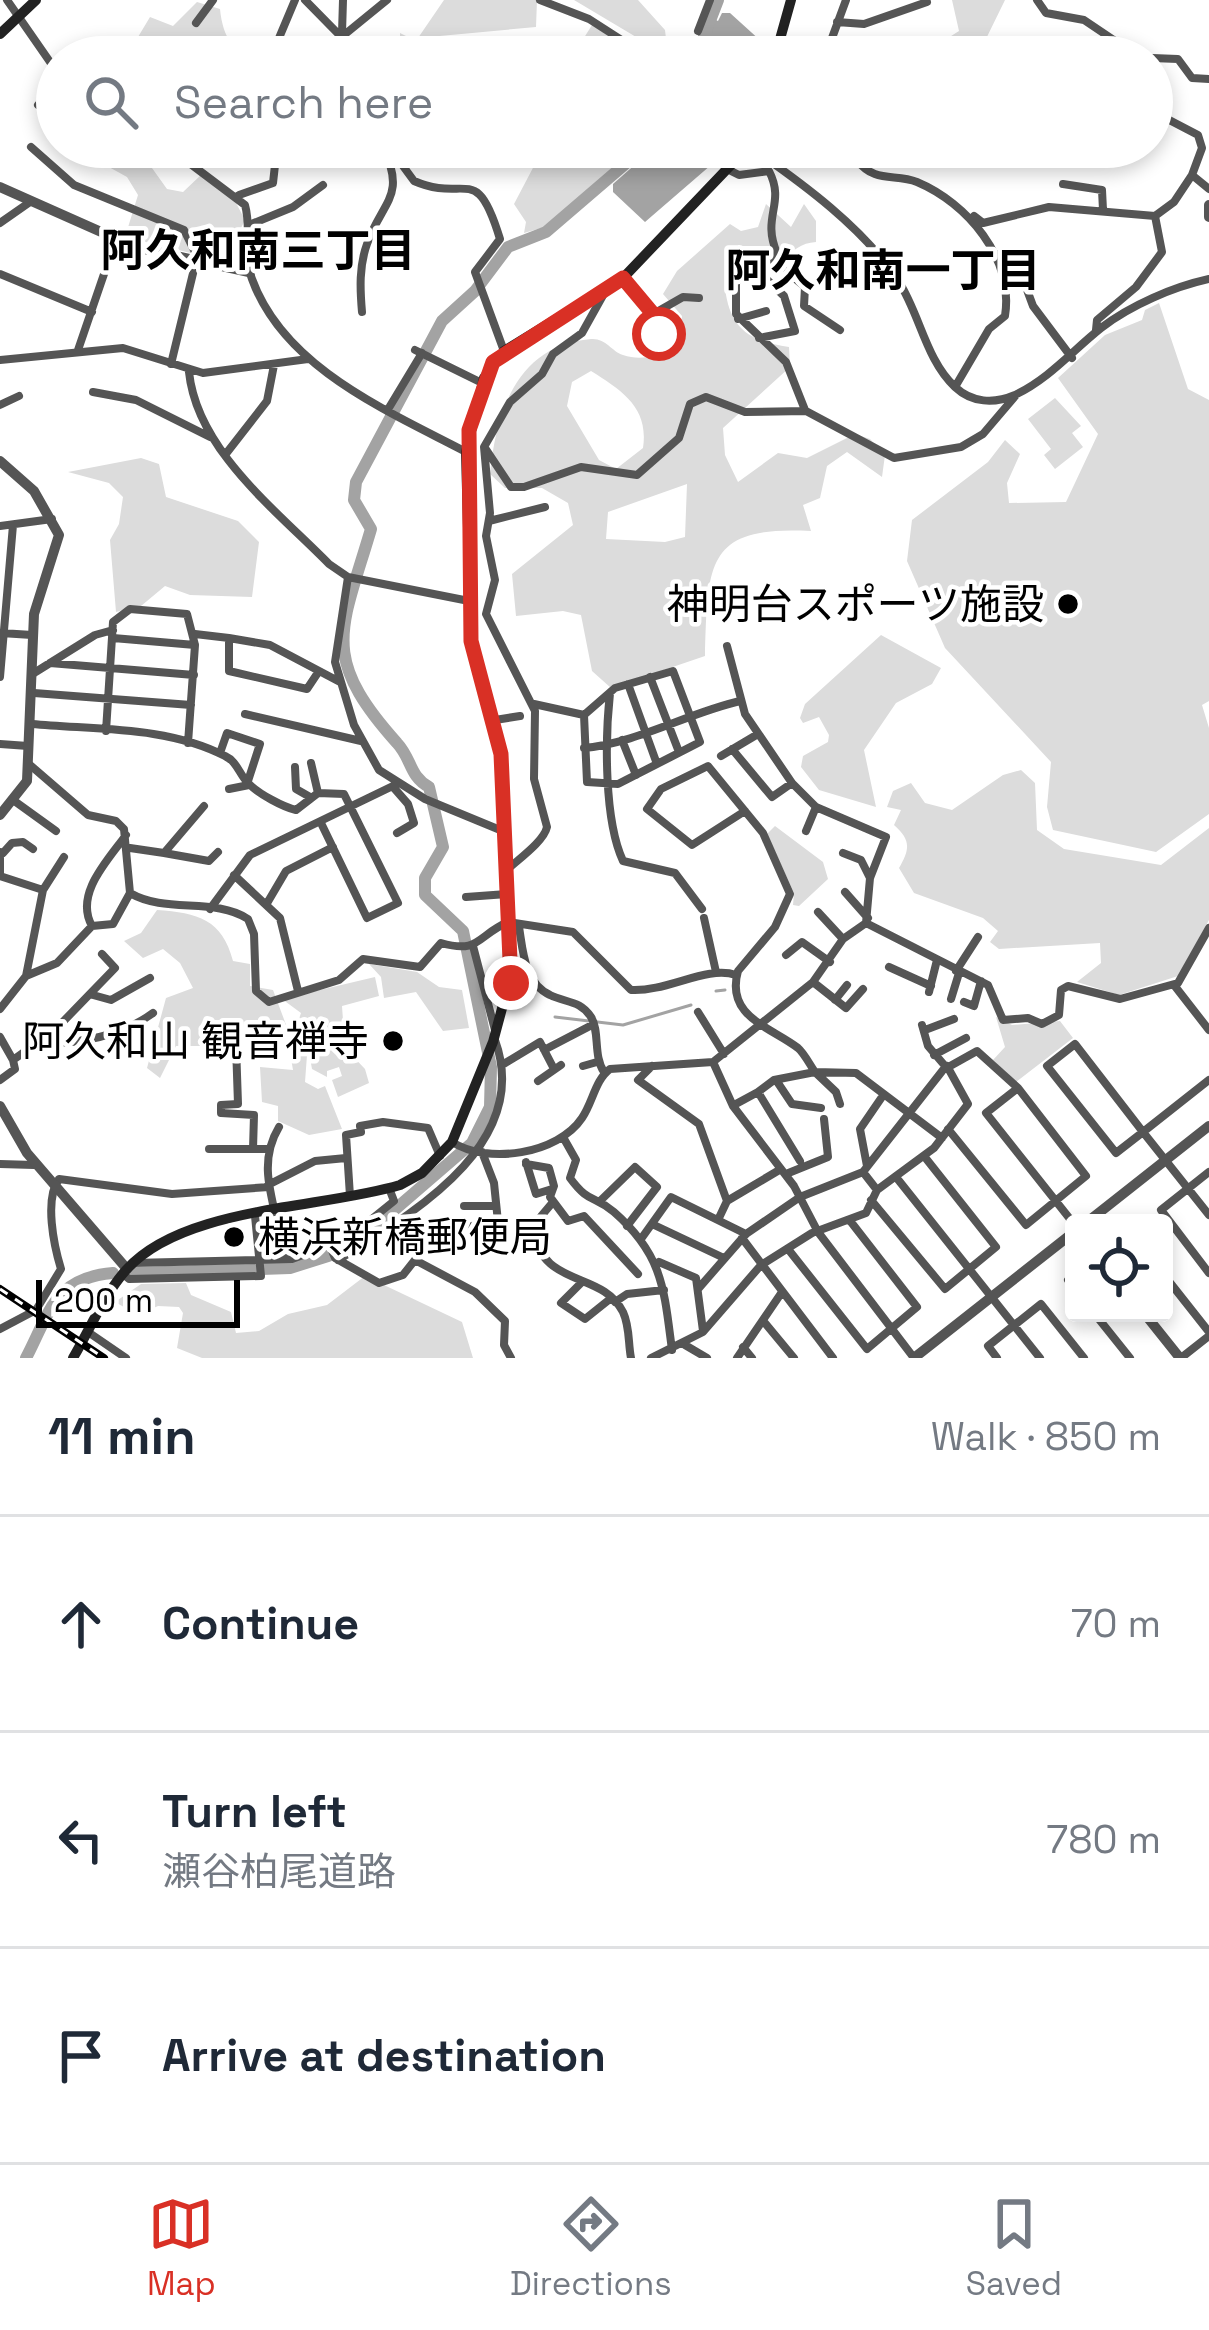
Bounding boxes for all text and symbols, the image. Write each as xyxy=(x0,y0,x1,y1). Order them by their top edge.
search box xyxy=(36,36,1173,168)
icon: search xyxy=(78,69,144,135)
text: Search here xyxy=(174,74,433,131)
district label: 阿久和南三丁目 xyxy=(100,222,416,279)
district label: 阿久和南一丁目 xyxy=(725,242,1041,299)
route start xyxy=(632,307,686,361)
place label: 神明台スポーツ施設 xyxy=(667,578,1044,631)
marker: 神明台スポーツ施設 xyxy=(1055,591,1081,617)
route end xyxy=(484,956,538,1010)
place label: 阿久和山 観音禅寺 xyxy=(22,1015,369,1068)
marker: 阿久和山 観音禅寺 xyxy=(380,1028,406,1054)
place label: 横浜新橋郵便局 xyxy=(258,1211,552,1264)
map controls xyxy=(1065,1214,1173,1322)
button: locate xyxy=(1065,1214,1173,1322)
marker: 横浜新橋郵便局 xyxy=(221,1224,247,1250)
scale bar xyxy=(36,1274,240,1327)
text: 200 m xyxy=(54,1280,153,1322)
text: 11 min xyxy=(48,1404,196,1469)
text: Walk · 850 m xyxy=(931,1412,1161,1461)
icon: ahead xyxy=(48,1591,114,1657)
text: Continue xyxy=(162,1595,359,1652)
text: 70 m xyxy=(1071,1599,1161,1648)
text: Turn left xyxy=(162,1783,347,1840)
icon: left xyxy=(48,1807,114,1873)
text: 780 m xyxy=(1046,1815,1161,1864)
text: 瀬谷柏尾道路 xyxy=(162,1847,396,1896)
icon: arrive xyxy=(48,2023,114,2089)
text: Arrive at destination xyxy=(162,2027,606,2084)
tab: Map xyxy=(147,2191,216,2305)
tab: Directions xyxy=(510,2191,672,2305)
tab: Saved xyxy=(966,2191,1062,2305)

